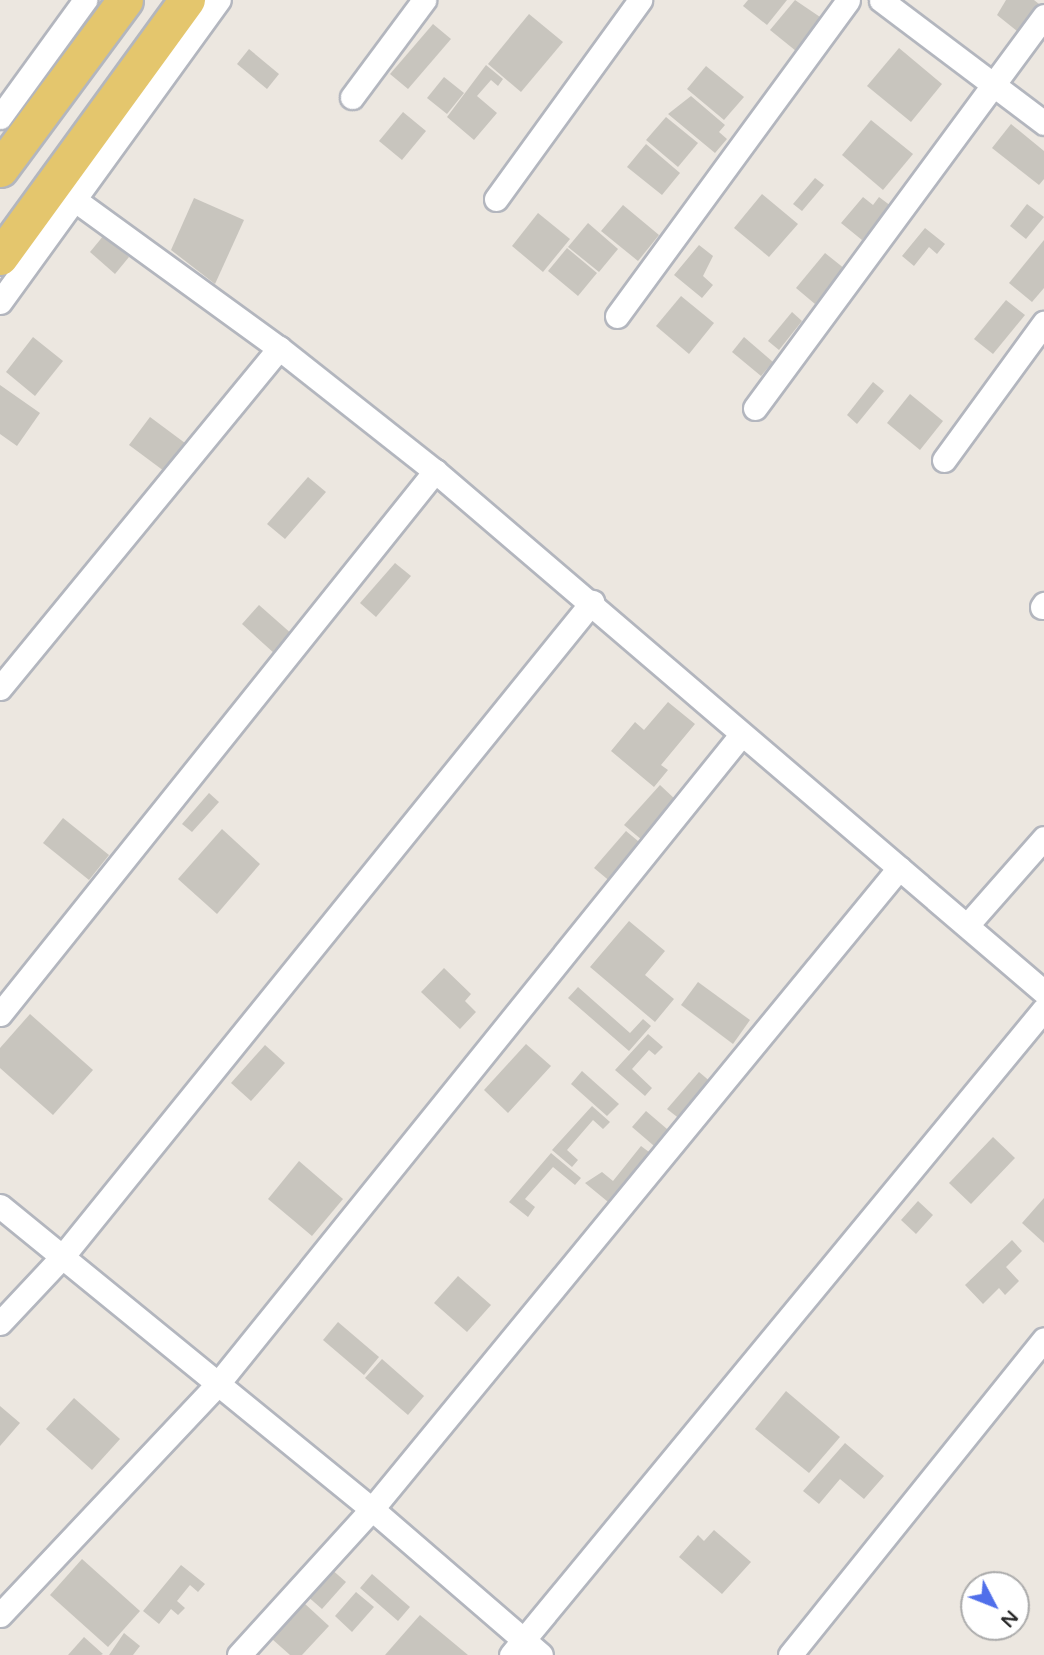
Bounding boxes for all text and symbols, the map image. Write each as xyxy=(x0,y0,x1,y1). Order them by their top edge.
north arrow xyxy=(960,1571,1030,1641)
text: N xyxy=(996,1606,1022,1632)

